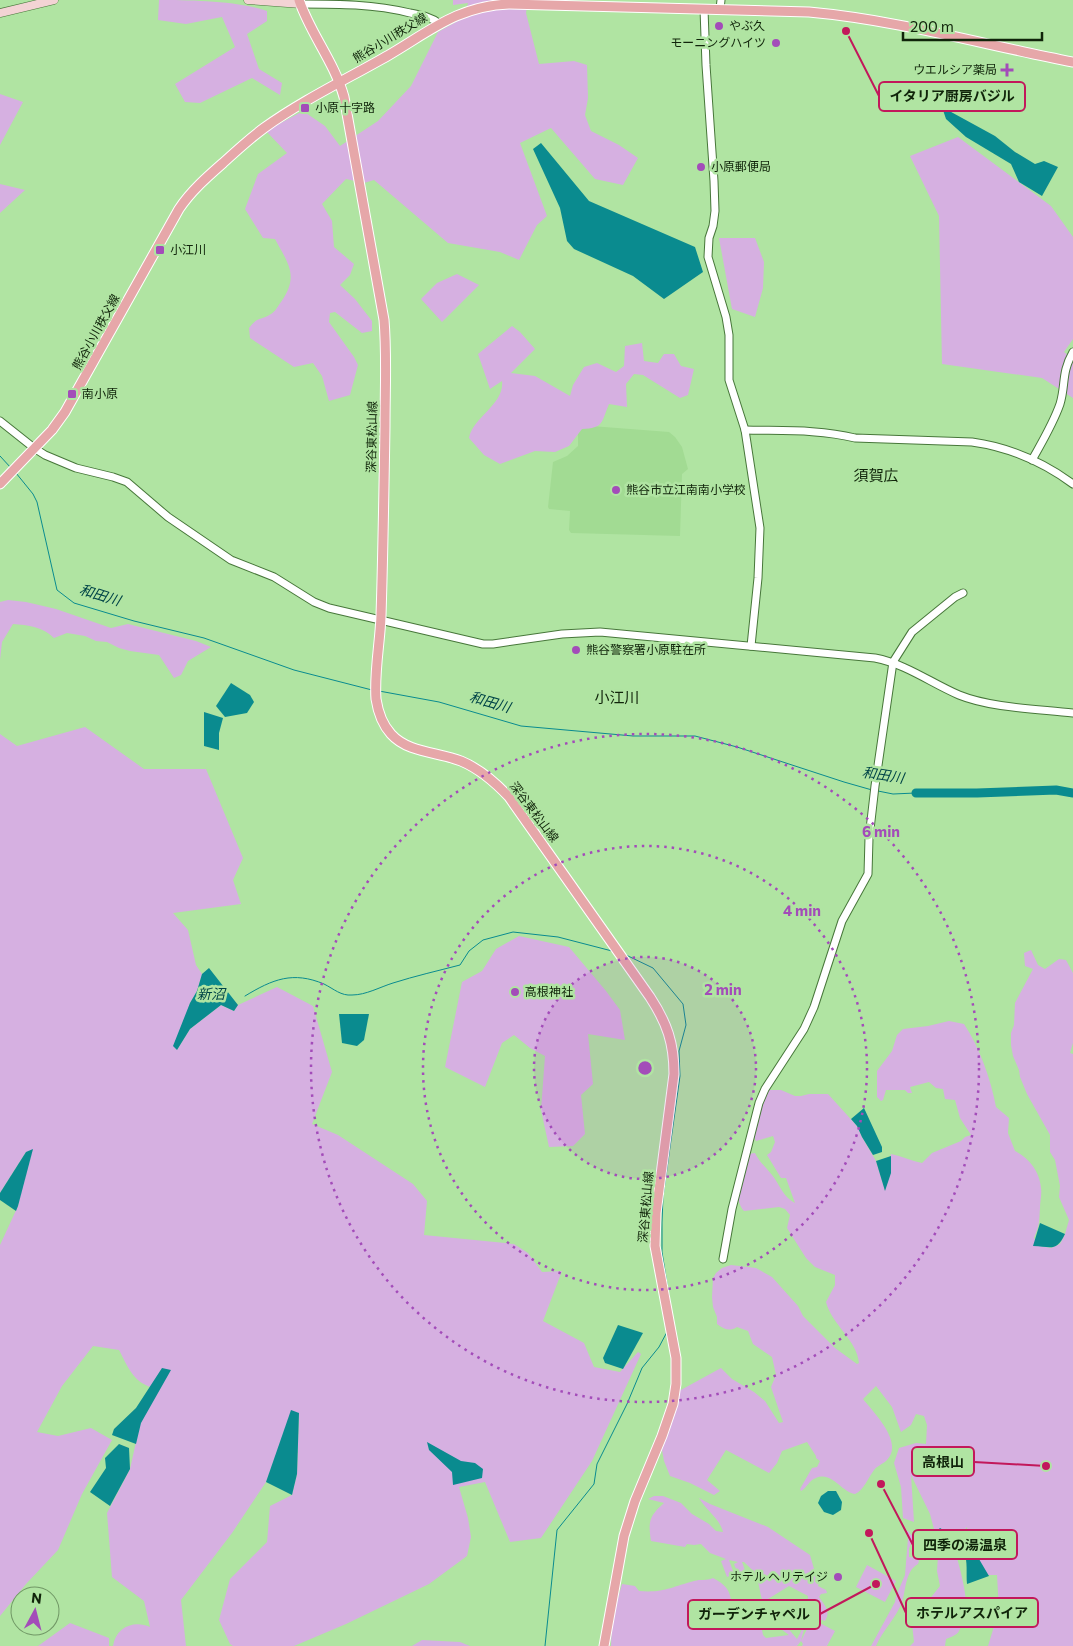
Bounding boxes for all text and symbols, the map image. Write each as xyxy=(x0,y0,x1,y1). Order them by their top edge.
street label: 熊谷小川秩父線 xyxy=(350,10,429,65)
scale bar xyxy=(903,10,1042,42)
text: 200 m xyxy=(910,17,954,35)
place label: やぶ久 xyxy=(729,18,765,32)
marker: やぶ久 xyxy=(713,20,725,32)
place label: モーニングハイツ xyxy=(670,35,766,49)
marker: モーニングハイツ xyxy=(770,37,782,49)
place label: ウエルシア薬局 xyxy=(913,62,997,76)
marker: ウエルシア薬局 xyxy=(1001,64,1013,76)
callout: イタリア厨房バジル xyxy=(879,82,1025,111)
text: イタリア厨房バジル xyxy=(889,87,1015,104)
place label: 小原十字路 xyxy=(315,100,375,114)
marker: 小原十字路 xyxy=(299,102,311,114)
place label: 小原郵便局 xyxy=(711,159,771,173)
marker: 小原郵便局 xyxy=(695,161,707,173)
place label: 小江川 xyxy=(170,242,206,256)
marker: 小江川 xyxy=(154,244,166,256)
street label: 熊谷小川秩父線 xyxy=(69,291,122,372)
place label: 南小原 xyxy=(82,386,118,400)
marker: 南小原 xyxy=(66,388,78,400)
street label: 深谷東松山線 xyxy=(363,401,379,473)
district label: 須賀広 xyxy=(853,466,899,484)
place label: 熊谷市立江南南小学校 xyxy=(626,482,746,496)
marker: 熊谷市立江南南小学校 xyxy=(610,484,622,496)
water label: 和田川 xyxy=(78,580,125,609)
place label: 熊谷警察署小原駐在所 xyxy=(586,642,706,656)
marker: 熊谷警察署小原駐在所 xyxy=(570,644,582,656)
water label: 和田川 xyxy=(468,688,515,716)
district label: 小江川 xyxy=(594,688,640,706)
water label: 和田川 xyxy=(861,763,907,786)
street label: 深谷東松山線 xyxy=(508,778,562,844)
text: 6 min xyxy=(862,822,900,840)
text: 4 min xyxy=(783,901,821,919)
text: 2 min xyxy=(704,980,742,998)
place label: 高根神社 xyxy=(525,984,573,998)
water label: 新沼 xyxy=(197,985,227,1002)
marker: 高根神社 xyxy=(509,986,521,998)
centre of rings xyxy=(636,1059,654,1077)
street label: 深谷東松山線 xyxy=(635,1170,655,1243)
callout: 高根山 xyxy=(912,1447,974,1476)
text: 高根山 xyxy=(922,1453,964,1470)
callout: 四季の湯温泉 xyxy=(913,1530,1017,1559)
text: 四季の湯温泉 xyxy=(923,1536,1007,1553)
place label: ホテル ヘリテイジ xyxy=(730,1569,828,1583)
marker: ホテル ヘリテイジ xyxy=(832,1571,844,1583)
north arrow xyxy=(10,1586,60,1636)
text: N xyxy=(30,1589,43,1607)
callout: ホテルアスパイア xyxy=(906,1598,1038,1627)
callout: ガーデンチャペル xyxy=(688,1600,820,1629)
text: ホテルアスパイア xyxy=(916,1604,1028,1621)
text: ガーデンチャペル xyxy=(698,1605,810,1622)

